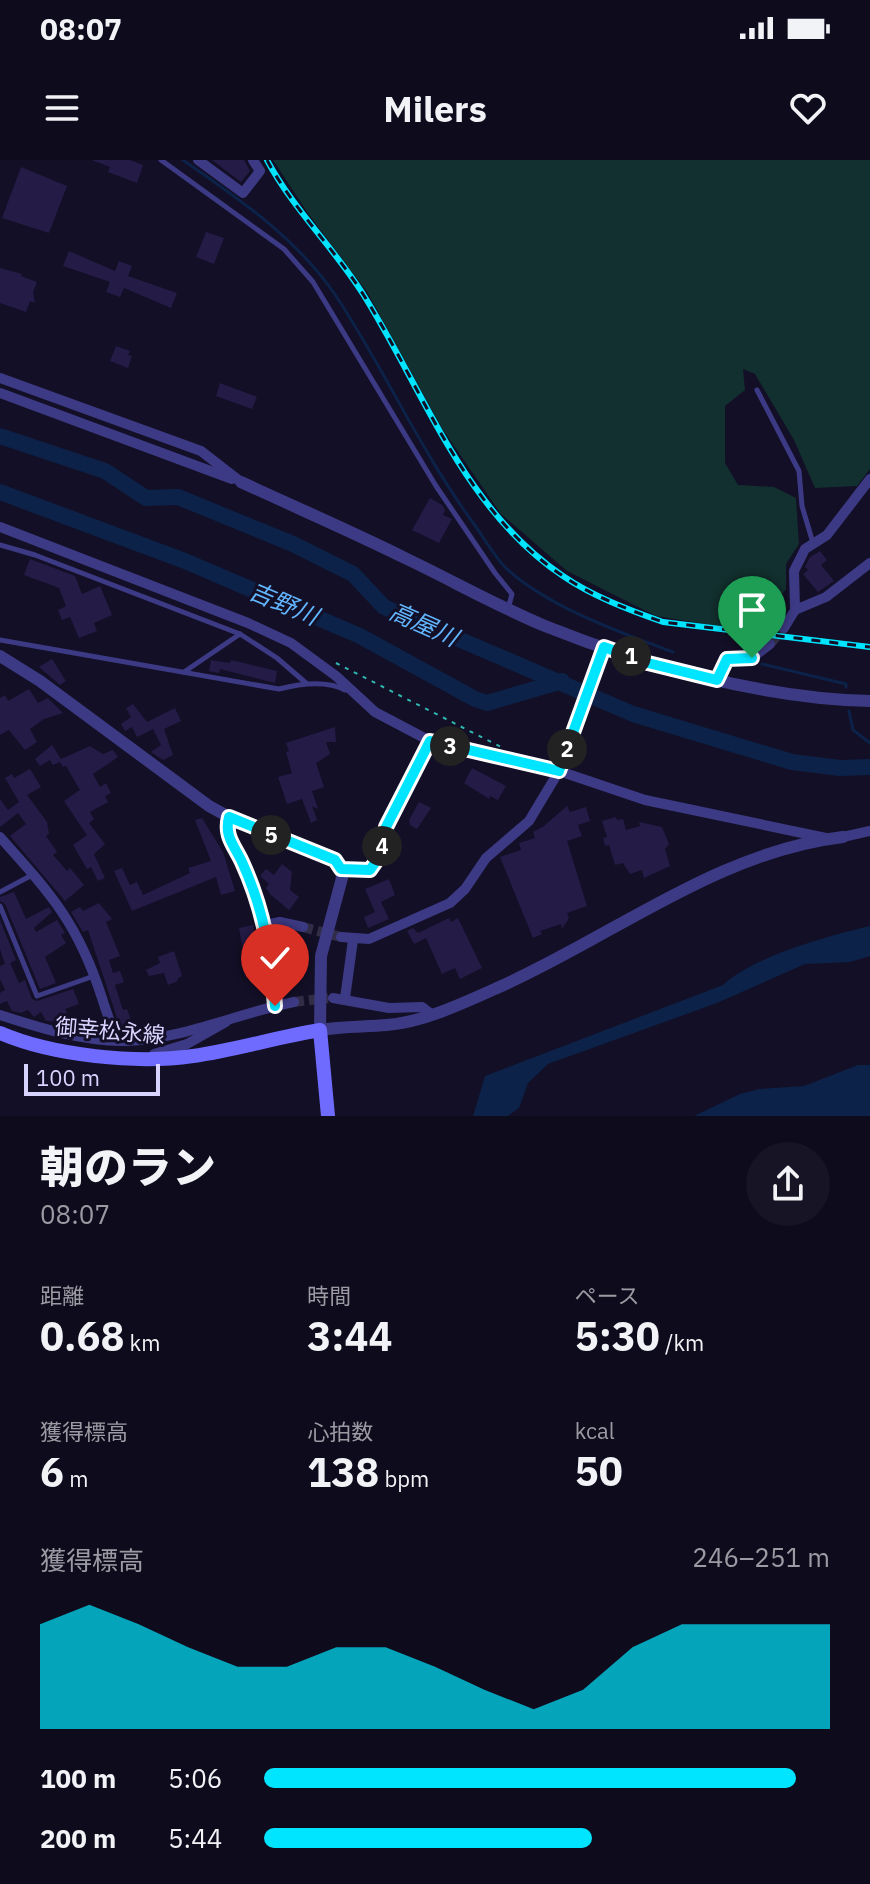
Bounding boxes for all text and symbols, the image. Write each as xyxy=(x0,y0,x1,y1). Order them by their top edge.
text: 08:07 xyxy=(40,9,122,48)
text: Milers xyxy=(383,85,487,132)
icon: menu xyxy=(40,86,84,130)
icon: heart xyxy=(786,86,830,130)
water label: 吉野川 xyxy=(245,574,326,633)
pin xyxy=(718,576,786,658)
icon: arrive xyxy=(730,588,774,632)
water label: 高屋川 xyxy=(385,595,466,654)
pin: 1 xyxy=(611,636,651,676)
text: 1 xyxy=(624,641,638,670)
pin: 3 xyxy=(430,726,470,766)
pin: 2 xyxy=(547,729,587,769)
text: 3 xyxy=(443,731,457,760)
text: 2 xyxy=(560,734,574,763)
pin: 5 xyxy=(251,815,291,855)
text: 5 xyxy=(264,820,278,849)
pin: 4 xyxy=(362,826,402,866)
text: 4 xyxy=(375,831,389,860)
pin xyxy=(241,924,309,1006)
icon: check xyxy=(253,936,297,980)
street label: 御幸松永線 xyxy=(54,1011,166,1049)
scale bar xyxy=(24,1060,160,1096)
text: 100 m xyxy=(36,1063,100,1092)
text: 朝のラン xyxy=(40,1138,216,1195)
button: share xyxy=(746,1142,830,1226)
text: 08:07 xyxy=(40,1197,110,1231)
text: 距離 xyxy=(40,1281,84,1310)
text: 時間 xyxy=(307,1281,351,1310)
text: ペース xyxy=(575,1281,640,1310)
text: 0.68 xyxy=(40,1310,124,1362)
text: 3:44 xyxy=(307,1310,393,1362)
text: 5:30 xyxy=(575,1310,660,1362)
text: km xyxy=(124,1328,160,1357)
text: /km xyxy=(660,1328,704,1357)
text: kcal xyxy=(575,1416,615,1445)
text: 獲得標高 xyxy=(40,1417,128,1446)
text: 心拍数 xyxy=(307,1417,373,1446)
text: 50 xyxy=(575,1445,623,1497)
text: 6 xyxy=(40,1446,64,1498)
text: 138 xyxy=(307,1446,379,1498)
text: m xyxy=(64,1464,88,1493)
text: bpm xyxy=(379,1464,429,1493)
text: 246–251 m xyxy=(692,1540,830,1574)
text: 獲得標高 xyxy=(40,1543,144,1577)
text: 100 m xyxy=(40,1761,116,1795)
text: 5:06 xyxy=(168,1761,222,1795)
text: 200 m xyxy=(40,1821,116,1855)
text: 5:44 xyxy=(168,1821,222,1855)

